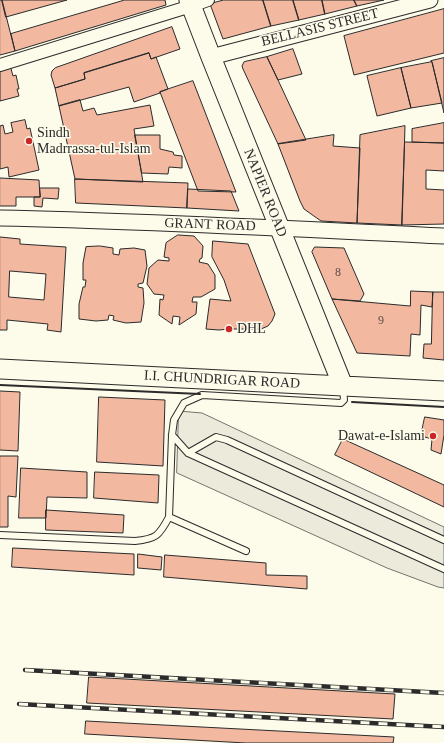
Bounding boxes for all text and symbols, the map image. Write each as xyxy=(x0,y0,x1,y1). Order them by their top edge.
street label: BELLASIS STREET xyxy=(260,5,380,51)
place label: Sindh Madrrassa-tul-Islam xyxy=(37,125,151,158)
marker: Sindh Madrrassa-tul-Islam xyxy=(24,136,34,146)
street label: NAPIER ROAD xyxy=(240,146,290,240)
street label: GRANT ROAD xyxy=(164,215,256,235)
house number: 8 xyxy=(335,266,341,280)
house number: 9 xyxy=(378,314,384,328)
place label: DHL xyxy=(237,321,266,337)
marker: DHL xyxy=(224,324,234,334)
street label: I.I. CHUNDRIGAR ROAD xyxy=(144,368,300,392)
place label: Dawat-e-Islami xyxy=(338,428,425,444)
marker: Dawat-e-Islami xyxy=(428,431,438,441)

